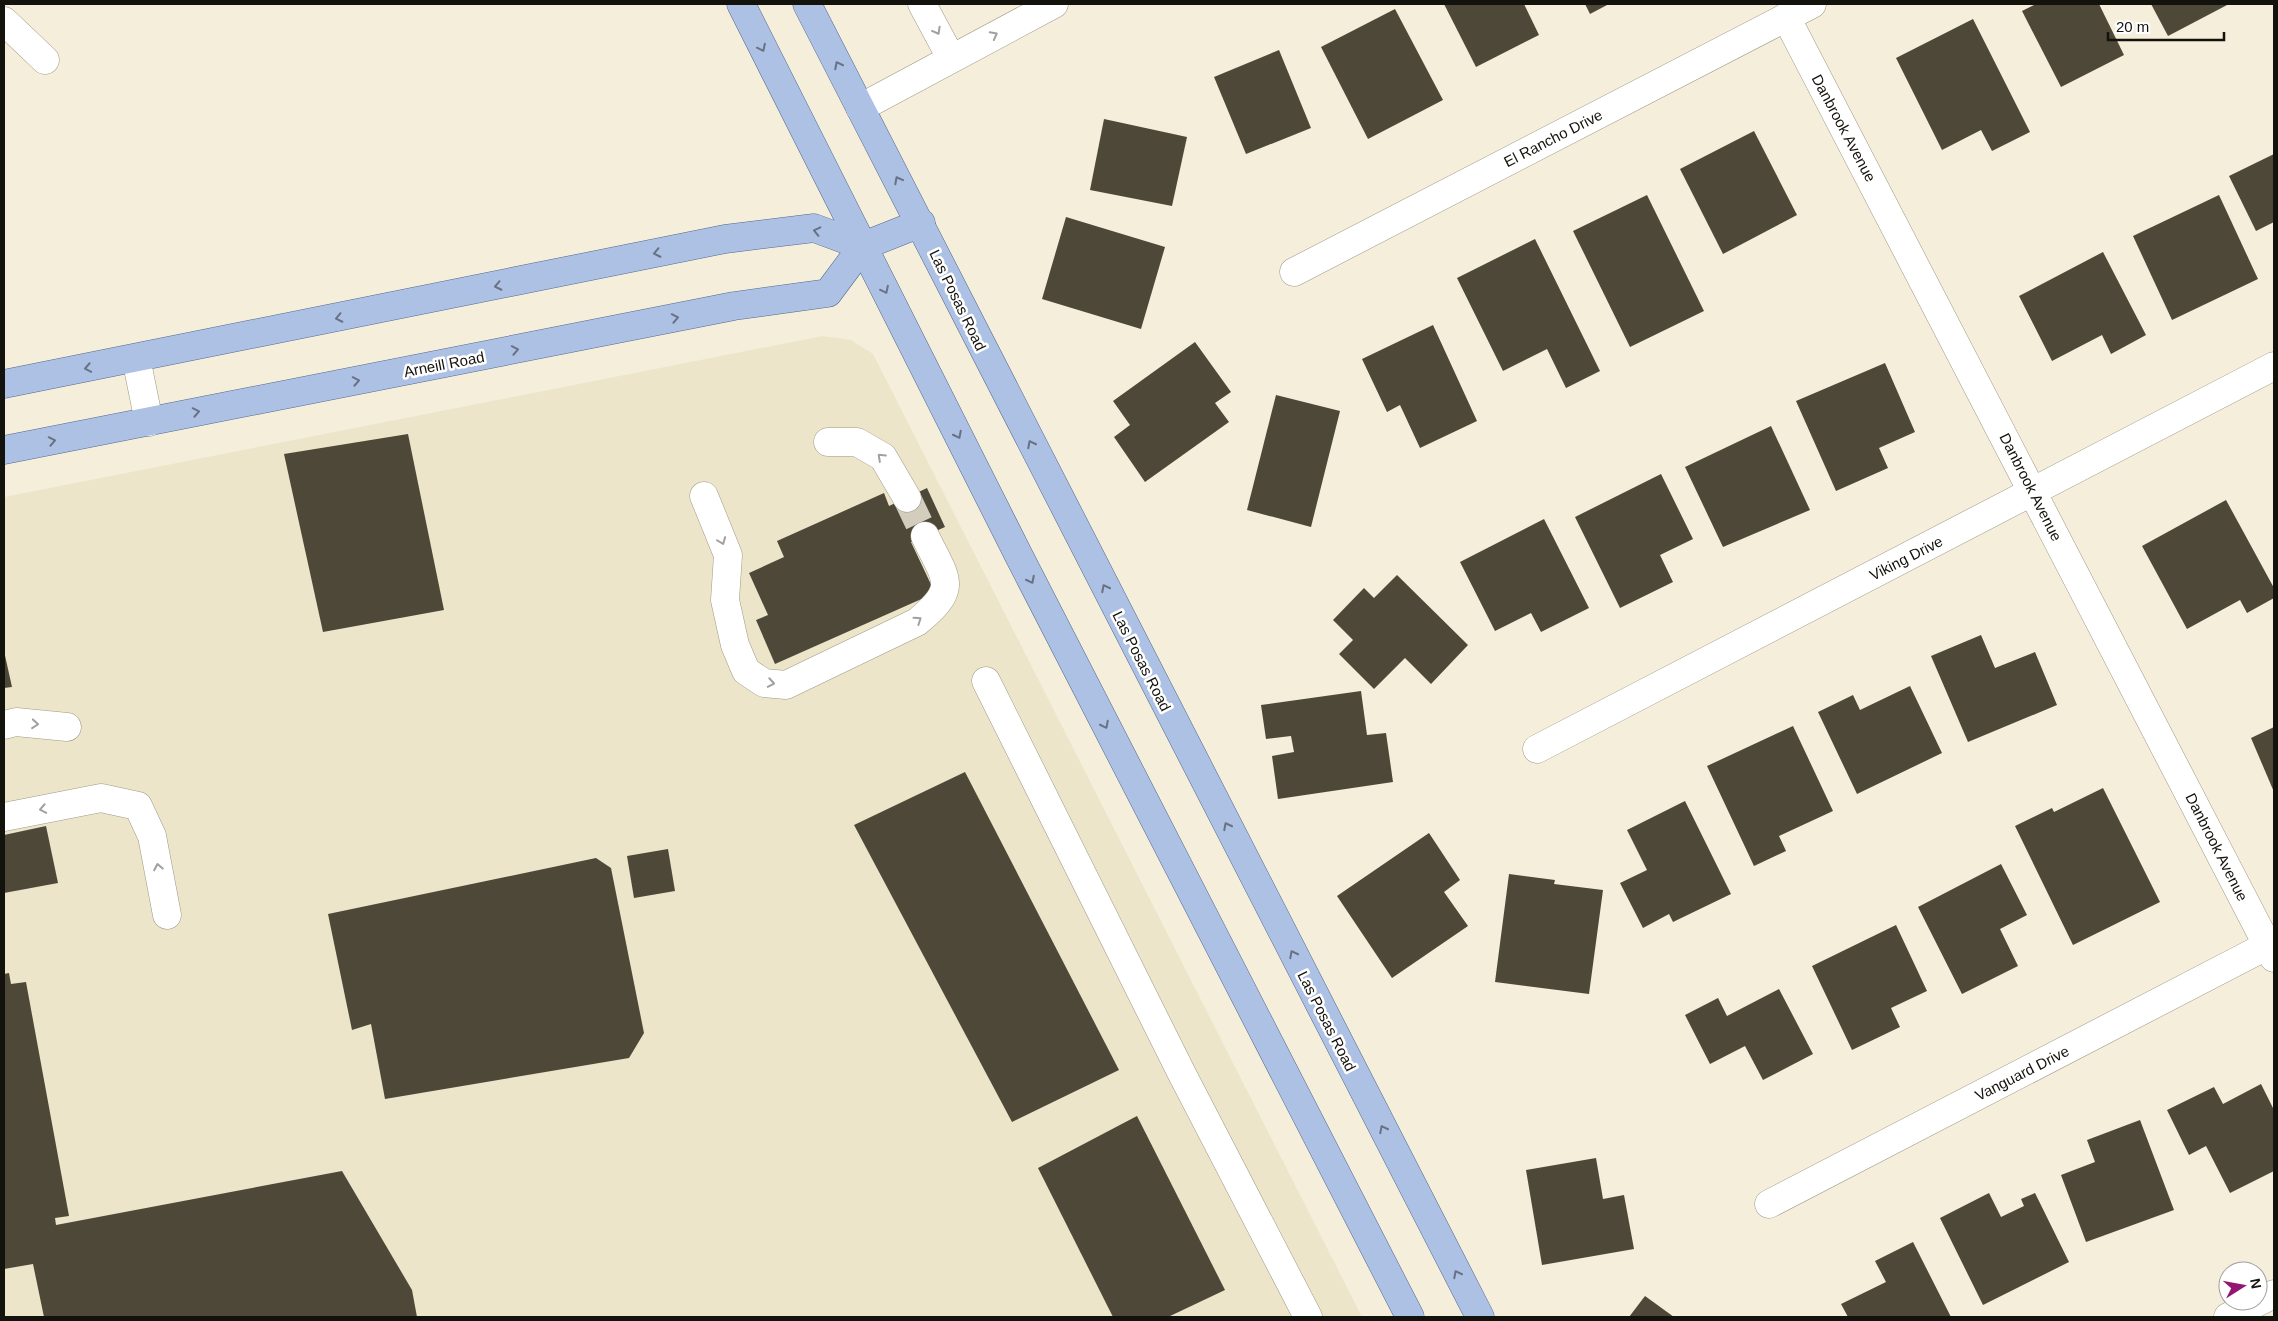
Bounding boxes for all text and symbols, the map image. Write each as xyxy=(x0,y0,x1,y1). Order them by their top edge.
scale bar xyxy=(2108,10,2224,42)
text: 20 m xyxy=(2116,18,2149,35)
one-way arrow xyxy=(930,26,940,35)
one-way arrow xyxy=(989,31,998,41)
one-way arrow xyxy=(756,42,766,51)
one-way arrow xyxy=(834,61,844,70)
street label: Danbrook Avenue xyxy=(1809,71,1879,185)
street label: El Rancho Drive xyxy=(1501,106,1605,170)
one-way arrow xyxy=(894,176,904,185)
one-way arrow xyxy=(813,226,822,236)
one-way arrow xyxy=(653,247,662,258)
street label: Las Posas Road xyxy=(926,247,990,353)
one-way arrow xyxy=(494,280,503,290)
one-way arrow xyxy=(878,285,889,294)
one-way arrow xyxy=(334,312,343,323)
one-way arrow xyxy=(670,313,679,324)
one-way arrow xyxy=(511,345,520,355)
street label: Arneill Road xyxy=(402,348,486,380)
one-way arrow xyxy=(84,362,93,372)
one-way arrow xyxy=(351,376,360,387)
one-way arrow xyxy=(192,408,201,418)
one-way arrow xyxy=(952,430,962,439)
street label: Danbrook Avenue xyxy=(1996,430,2066,544)
one-way arrow xyxy=(47,436,56,447)
one-way arrow xyxy=(1027,440,1037,449)
one-way arrow xyxy=(877,454,886,463)
street label: Viking Drive xyxy=(1867,532,1945,584)
one-way arrow xyxy=(716,536,726,545)
one-way arrow xyxy=(1025,575,1035,584)
one-way arrow xyxy=(1101,584,1111,593)
street label: Las Posas Road xyxy=(1109,608,1175,714)
one-way arrow xyxy=(912,617,921,626)
one-way arrow xyxy=(766,677,775,687)
one-way arrow xyxy=(32,718,40,729)
one-way arrow xyxy=(1099,719,1109,728)
street label: Danbrook Avenue xyxy=(2182,790,2252,904)
one-way arrow xyxy=(38,803,47,814)
one-way arrow xyxy=(1223,822,1233,831)
one-way arrow xyxy=(153,863,164,872)
one-way arrow xyxy=(1289,950,1299,959)
street label: Las Posas Road xyxy=(1294,968,1360,1074)
street label: Vanguard Drive xyxy=(1972,1042,2072,1104)
one-way arrow xyxy=(1379,1126,1389,1135)
north arrow xyxy=(2218,1261,2268,1311)
one-way arrow xyxy=(1453,1270,1463,1279)
text: N xyxy=(2247,1277,2265,1290)

